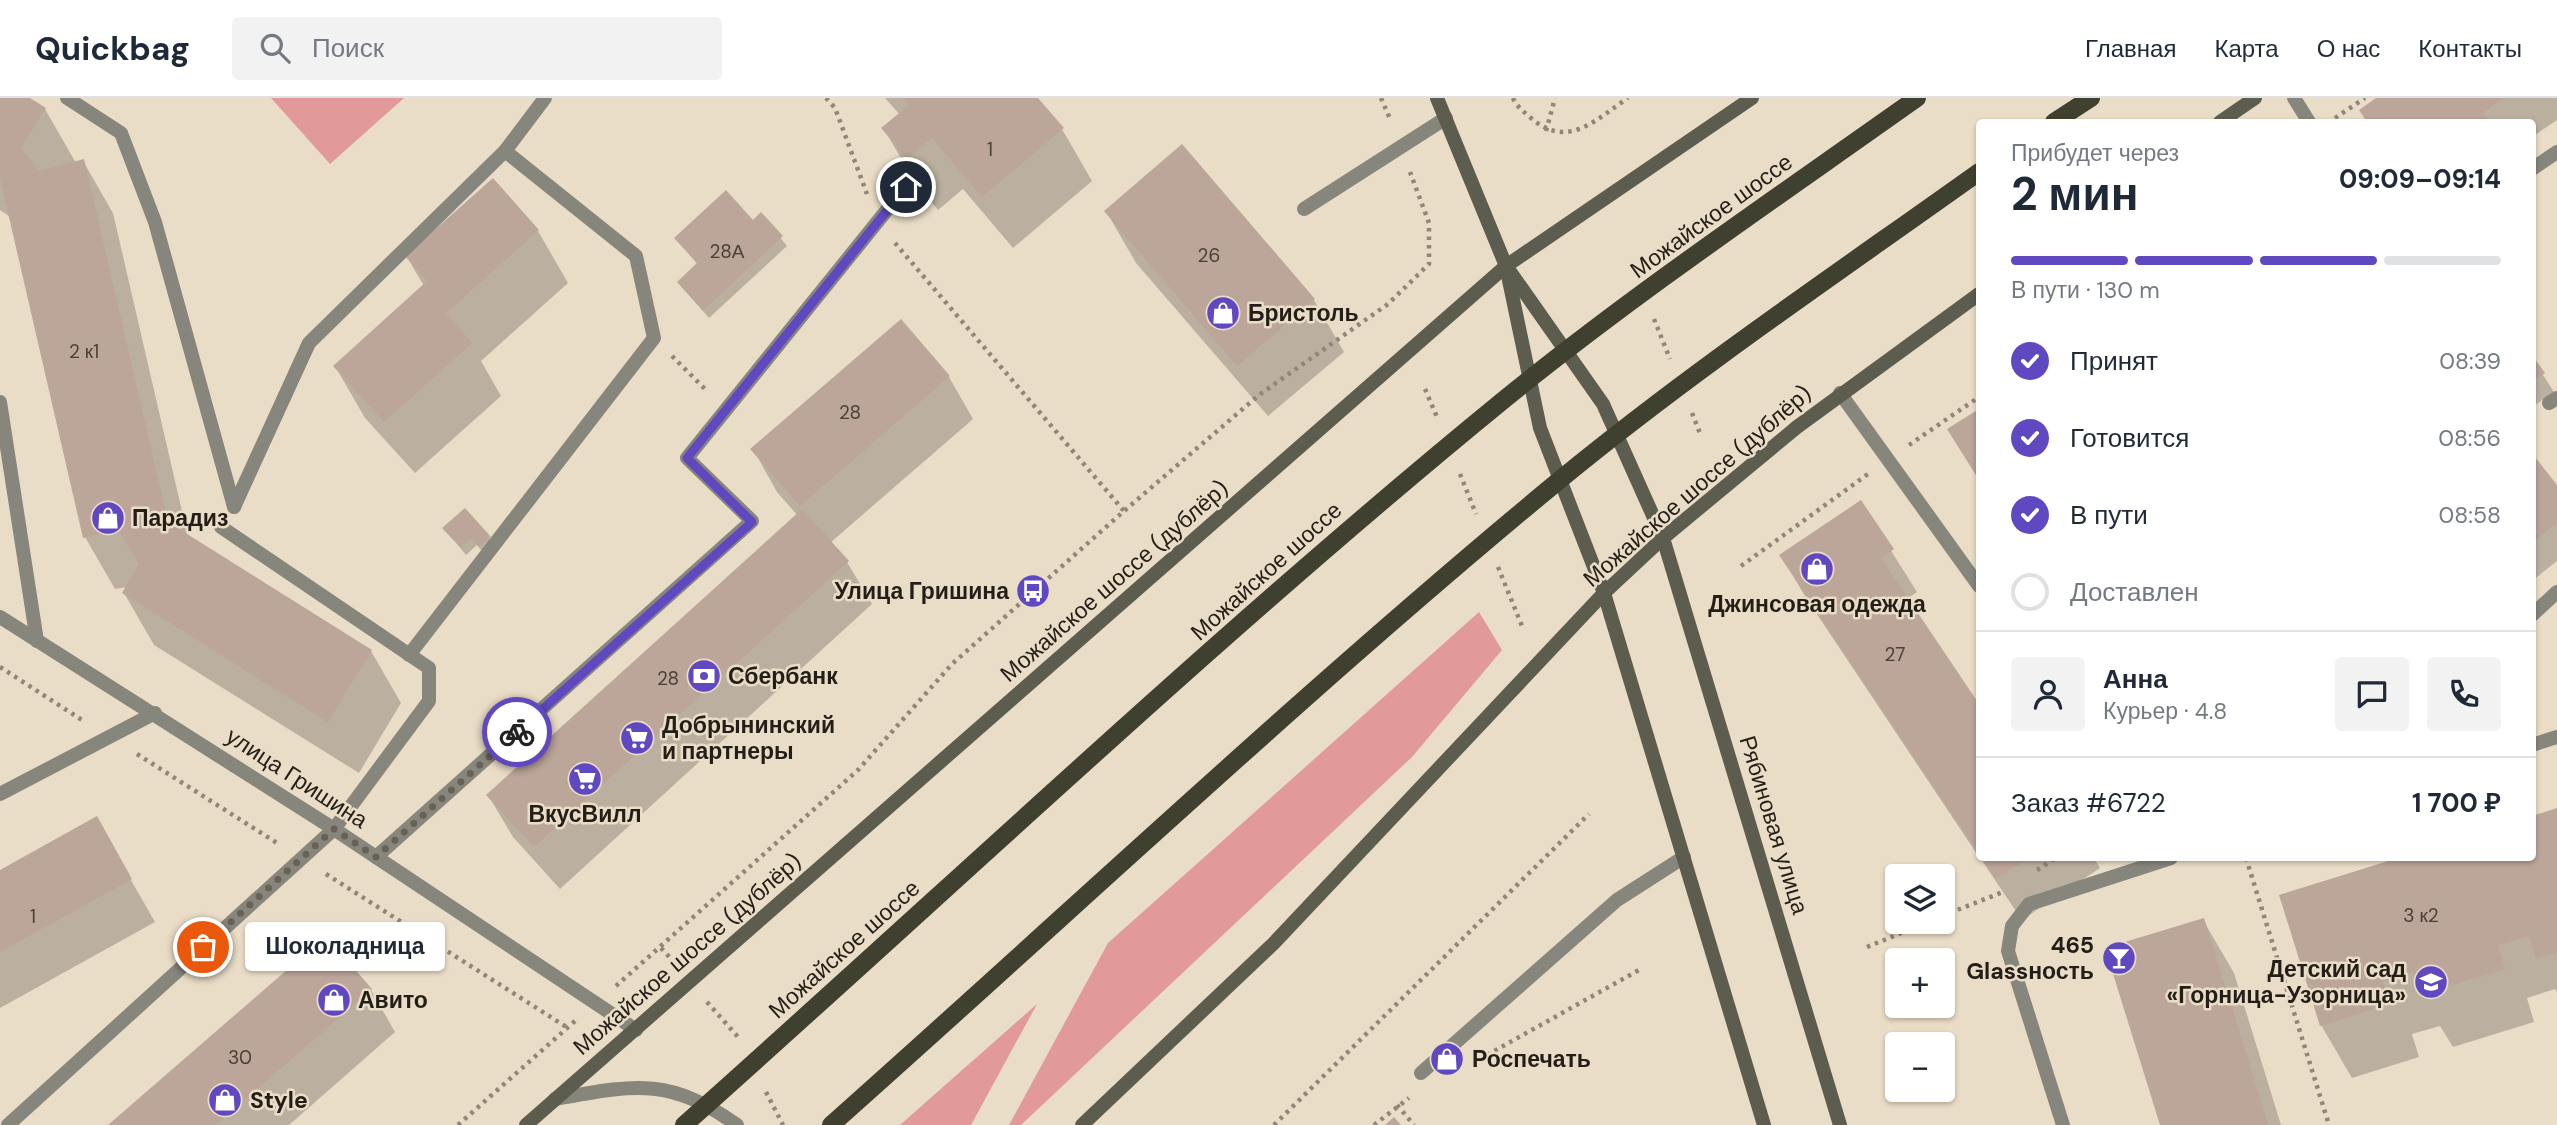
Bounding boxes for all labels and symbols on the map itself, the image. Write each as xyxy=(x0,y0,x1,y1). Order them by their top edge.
house number: 1 xyxy=(987,137,993,162)
street label: Можайское шоссе xyxy=(1624,147,1798,285)
pin xyxy=(876,157,936,217)
house number: 28А xyxy=(710,239,745,264)
house number: 26 xyxy=(1198,243,1220,268)
shop icon: Бристоль xyxy=(1204,294,1242,332)
place label: Бристоль xyxy=(1248,298,1359,328)
house number: 2 к1 xyxy=(69,339,99,364)
street label: Можайское шоссе (дублёр) xyxy=(1577,379,1817,593)
house number: 28 xyxy=(839,400,861,425)
street label: Можайское шоссе (дублёр) xyxy=(994,474,1234,688)
street label: Можайское шоссе xyxy=(1184,495,1348,647)
shop icon: Парадиз xyxy=(89,499,127,537)
place label: Парадиз xyxy=(132,503,228,533)
shop icon: Джинсовая одежда xyxy=(1798,550,1836,588)
bus stop icon: Улица Гришина xyxy=(1014,572,1052,610)
place label: Улица Гришина xyxy=(834,576,1009,606)
place label: Джинсовая одежда xyxy=(1708,589,1926,619)
house number: 27 xyxy=(1885,642,1905,667)
bank icon: Сбербанк xyxy=(685,657,723,695)
place label: Сбербанк xyxy=(728,661,838,691)
house number: 28 xyxy=(657,666,679,691)
courier xyxy=(482,697,552,767)
place label: Добрынинский и партнеры xyxy=(662,710,835,766)
supermarket icon: Добрынинский и партнеры xyxy=(618,719,656,757)
street label: улица Гришина xyxy=(220,721,374,835)
street label: Рябиновая улица xyxy=(1733,732,1815,918)
supermarket icon: ВкусВилл xyxy=(566,760,604,798)
place label: ВкусВилл xyxy=(528,799,642,829)
street label: Можайское шоссе (дублёр) xyxy=(567,847,807,1061)
street label: Можайское шоссе xyxy=(762,873,926,1025)
house number: 3 к2 xyxy=(2403,903,2439,928)
house number: 1 xyxy=(30,904,36,929)
pin xyxy=(173,917,233,977)
callout: Шоколадница xyxy=(245,922,444,972)
place label: 465 Glassность xyxy=(1966,930,2094,986)
bar icon: 465 Glassность xyxy=(2100,939,2138,977)
place label: Детский сад «Горница-Узорница» xyxy=(2167,954,2406,1010)
school or university icon: Детский сад «Горница-Узорница» xyxy=(2412,963,2450,1001)
shop icon: Авито xyxy=(315,981,353,1019)
place label: Авито xyxy=(358,985,428,1015)
shop icon: Роспечать xyxy=(1428,1040,1466,1078)
place label: Роспечать xyxy=(1472,1044,1591,1074)
house number: 30 xyxy=(228,1045,252,1070)
shop icon: Style xyxy=(206,1081,244,1119)
place label: Style xyxy=(250,1085,308,1115)

